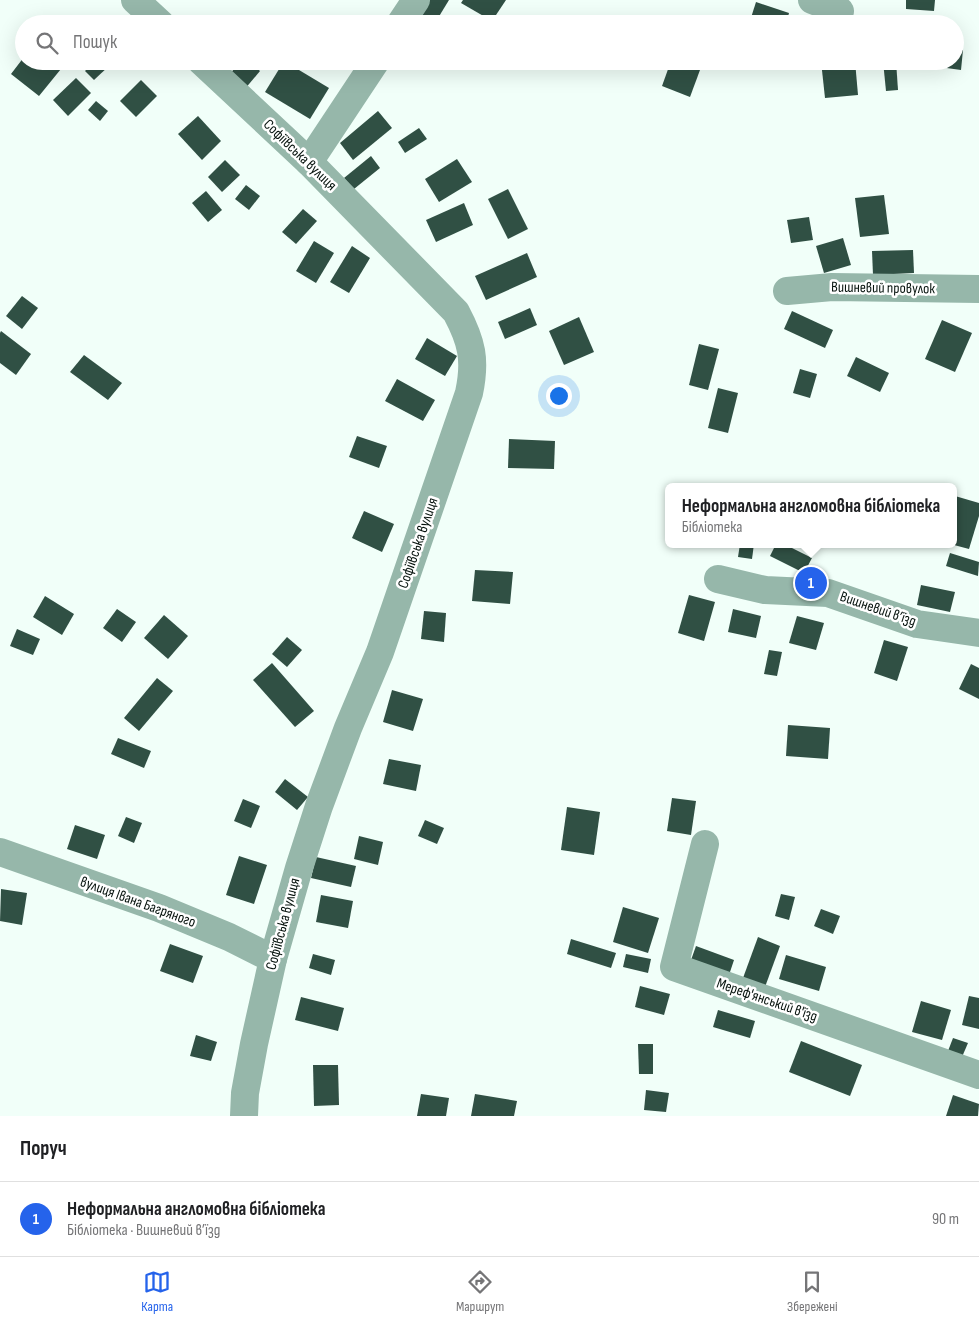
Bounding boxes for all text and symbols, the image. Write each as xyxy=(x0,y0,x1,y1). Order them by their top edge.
search box xyxy=(15,15,964,70)
icon: search xyxy=(33,29,61,57)
text: Пошук xyxy=(73,31,117,54)
street label: Софіївська вулиця xyxy=(259,115,341,195)
street label: Вишневий провулок xyxy=(831,278,935,298)
your location xyxy=(546,383,572,409)
popup xyxy=(665,483,957,548)
street label: Софіївська вулиця xyxy=(394,495,442,591)
text: Неформальна англомовна бібліотека xyxy=(682,495,940,518)
text: Бібліотека xyxy=(682,518,742,537)
pin: 1 xyxy=(795,564,827,602)
street label: Вишневий в’їзд xyxy=(837,587,919,631)
street label: вулиця Івана Багряного xyxy=(78,872,198,932)
street label: Софіївська вулиця xyxy=(262,876,304,972)
street label: Мереф'янський в'їзд xyxy=(714,974,820,1026)
text: Поруч xyxy=(20,1136,67,1161)
text: Неформальна англомовна бібліотека xyxy=(67,1198,326,1221)
text: 1 xyxy=(33,1210,39,1229)
text: 90 m xyxy=(932,1210,959,1229)
text: Бібліотека · Вишневий в’їзд xyxy=(67,1221,220,1240)
tab: Карта xyxy=(141,1268,173,1315)
tab: Маршрут xyxy=(456,1268,504,1315)
tab: Збережені xyxy=(787,1268,838,1315)

